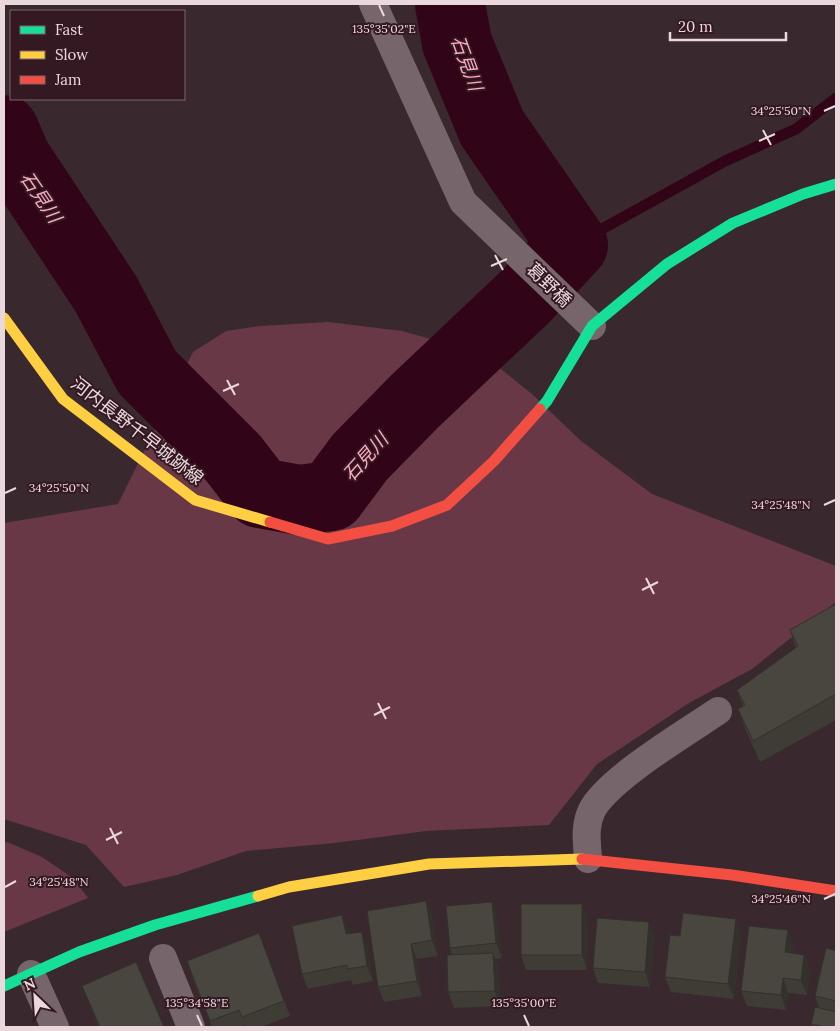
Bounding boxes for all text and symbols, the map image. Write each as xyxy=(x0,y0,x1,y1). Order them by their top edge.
legend xyxy=(10,10,185,100)
scale bar xyxy=(670,10,786,42)
text: 20 m xyxy=(678,17,713,36)
text: Fast xyxy=(55,20,83,39)
text: 135°35'02"E xyxy=(352,21,416,36)
water label: 石見川 xyxy=(446,32,489,96)
text: Slow xyxy=(55,45,88,64)
text: Jam xyxy=(54,70,82,89)
text: 34°25'50"N xyxy=(751,103,811,118)
water label: 石見川 xyxy=(15,167,68,229)
street label: 葛野橋 xyxy=(522,258,577,312)
street label: 河内長野千早城跡線 xyxy=(66,372,208,490)
water label: 石見川 xyxy=(337,426,394,486)
text: 34°25'50"N xyxy=(29,480,89,495)
text: 34°25'48"N xyxy=(751,497,811,512)
text: 34°25'48"N xyxy=(29,874,89,889)
text: 34°25'46"N xyxy=(751,891,811,906)
north arrow xyxy=(10,971,60,1021)
text: N xyxy=(21,974,38,995)
text: 135°34'58"E xyxy=(166,995,228,1010)
text: 135°35'00"E xyxy=(492,995,556,1010)

